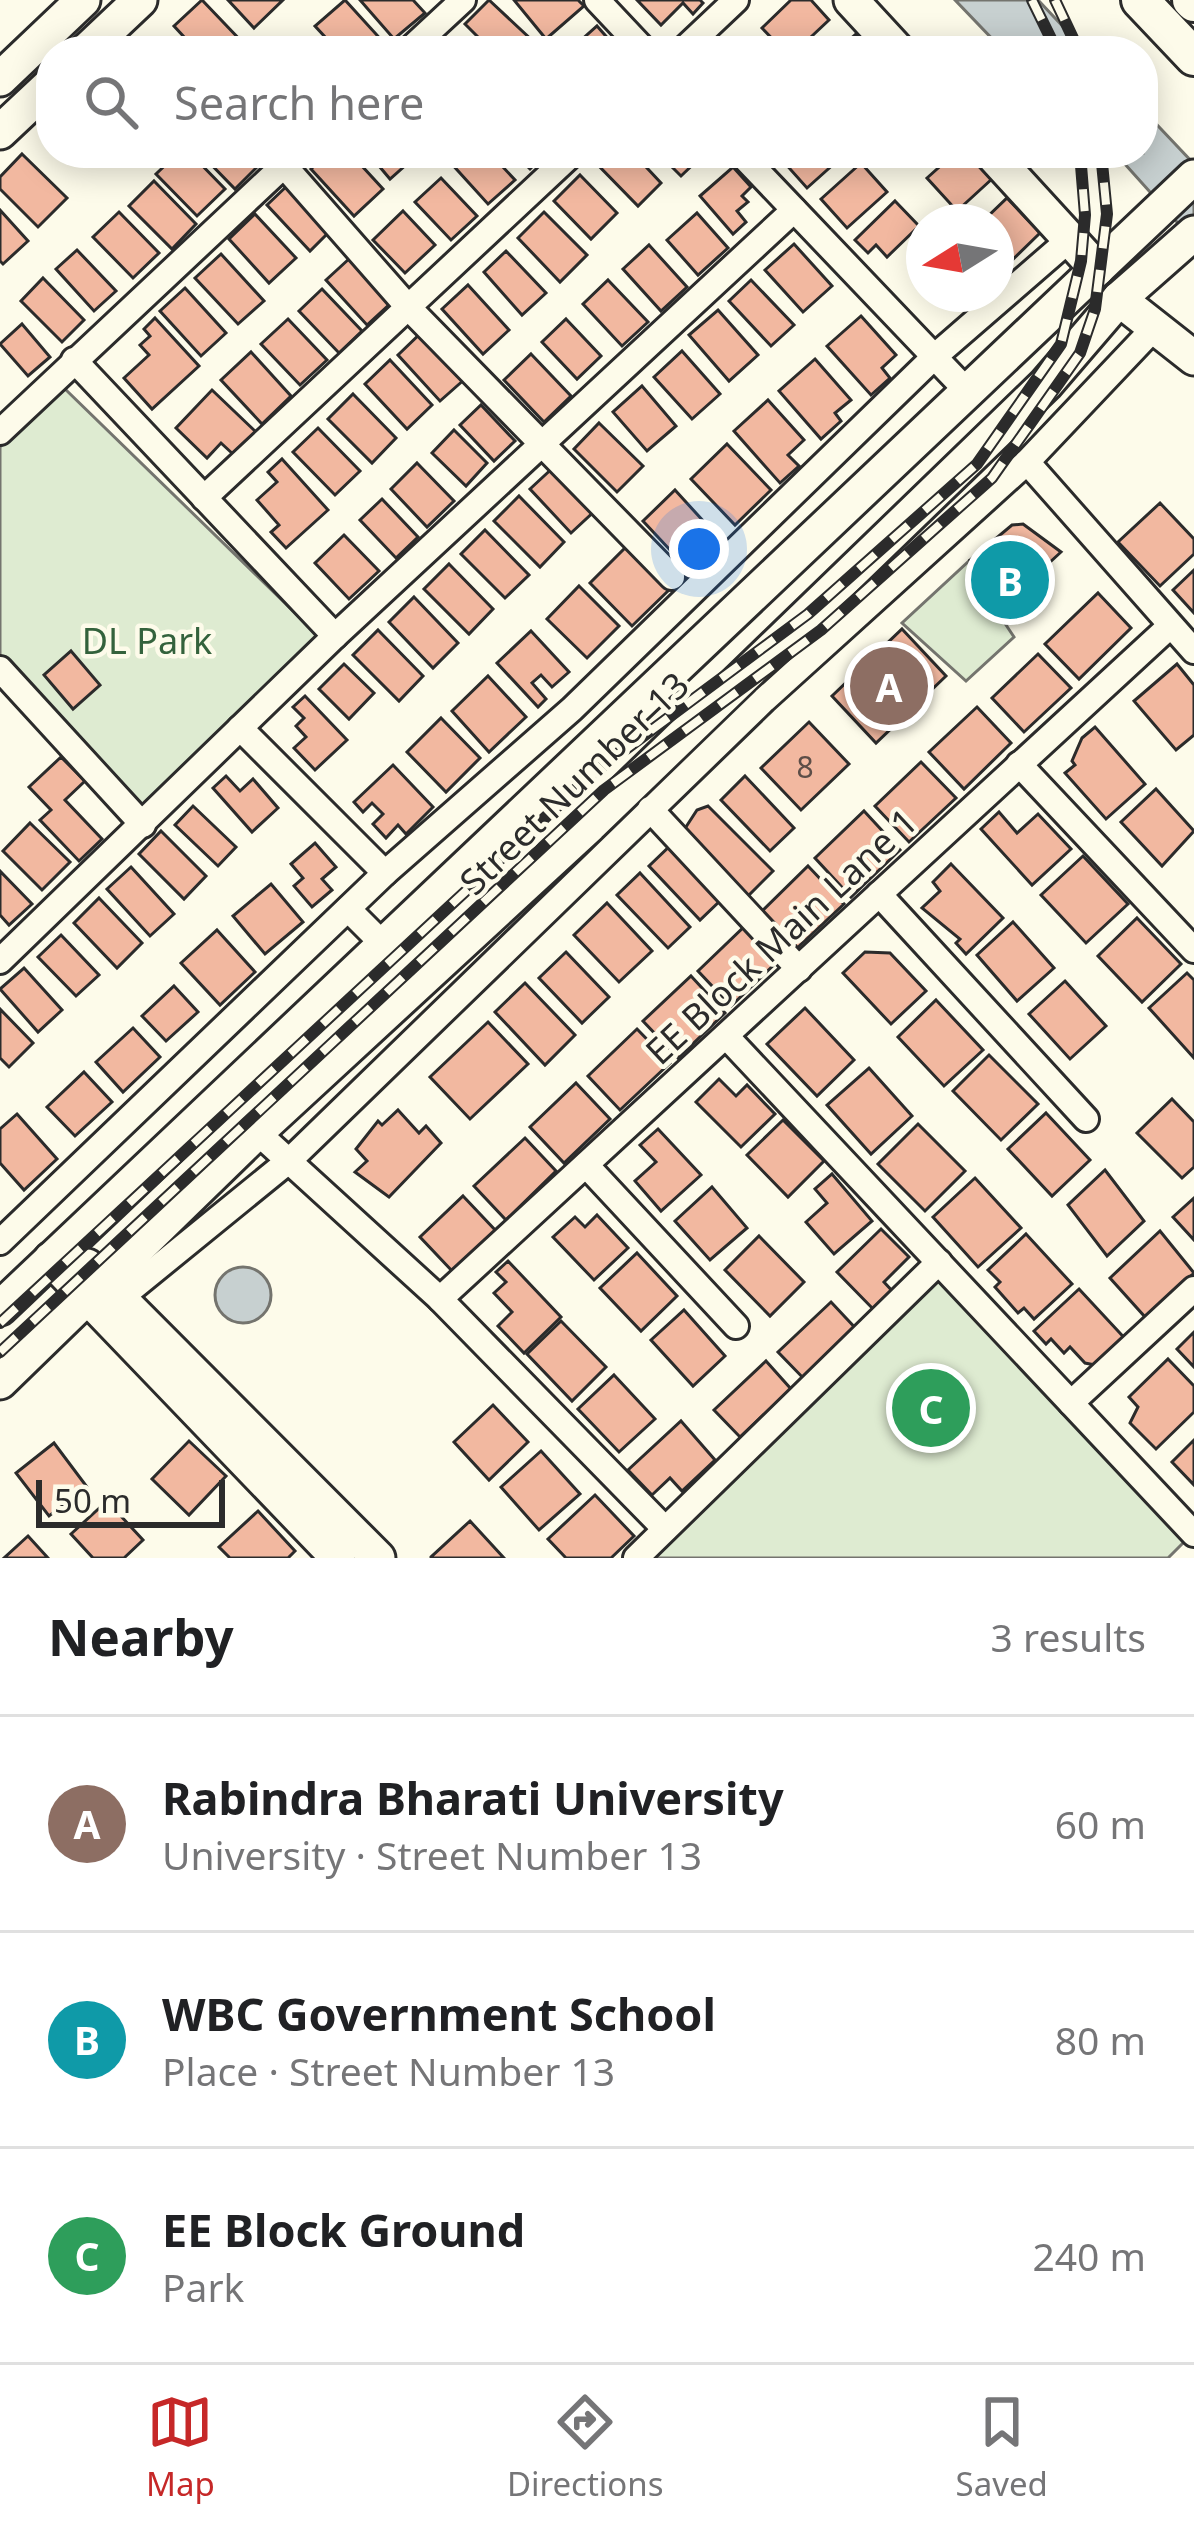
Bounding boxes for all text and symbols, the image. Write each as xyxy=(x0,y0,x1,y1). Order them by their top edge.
search box xyxy=(36,36,1158,168)
icon: search xyxy=(78,69,144,135)
text: Search here xyxy=(174,72,424,133)
north arrow xyxy=(906,204,1014,312)
your location xyxy=(669,519,729,579)
pin: B xyxy=(971,535,1049,625)
park label: DL Park xyxy=(82,616,212,665)
pin: A xyxy=(850,641,928,731)
street label: Street Number 13 xyxy=(449,661,699,905)
house number: 8 xyxy=(796,746,814,787)
street label: EE Block Main Lane 1 xyxy=(634,797,928,1075)
pin: C xyxy=(892,1363,970,1453)
scale bar xyxy=(36,1474,225,1527)
text: 50 m xyxy=(54,1478,131,1523)
text: Nearby xyxy=(48,1601,234,1671)
text: 3 results xyxy=(991,1610,1146,1663)
text: Rabindra Bharati University xyxy=(162,1767,784,1828)
text: A xyxy=(74,1797,101,1850)
text: 60 m xyxy=(1055,1797,1146,1850)
text: University · Street Number 13 xyxy=(162,1828,702,1881)
text: WBC Government School xyxy=(162,1983,716,2044)
text: B xyxy=(74,2013,100,2066)
text: 80 m xyxy=(1055,2013,1146,2066)
text: Place · Street Number 13 xyxy=(162,2044,615,2097)
text: EE Block Ground xyxy=(162,2199,525,2260)
text: C xyxy=(74,2229,100,2282)
text: 240 m xyxy=(1032,2229,1146,2282)
text: Park xyxy=(162,2260,244,2313)
tab: Map xyxy=(146,2389,215,2506)
tab: Directions xyxy=(507,2389,664,2506)
tab: Saved xyxy=(956,2389,1048,2506)

